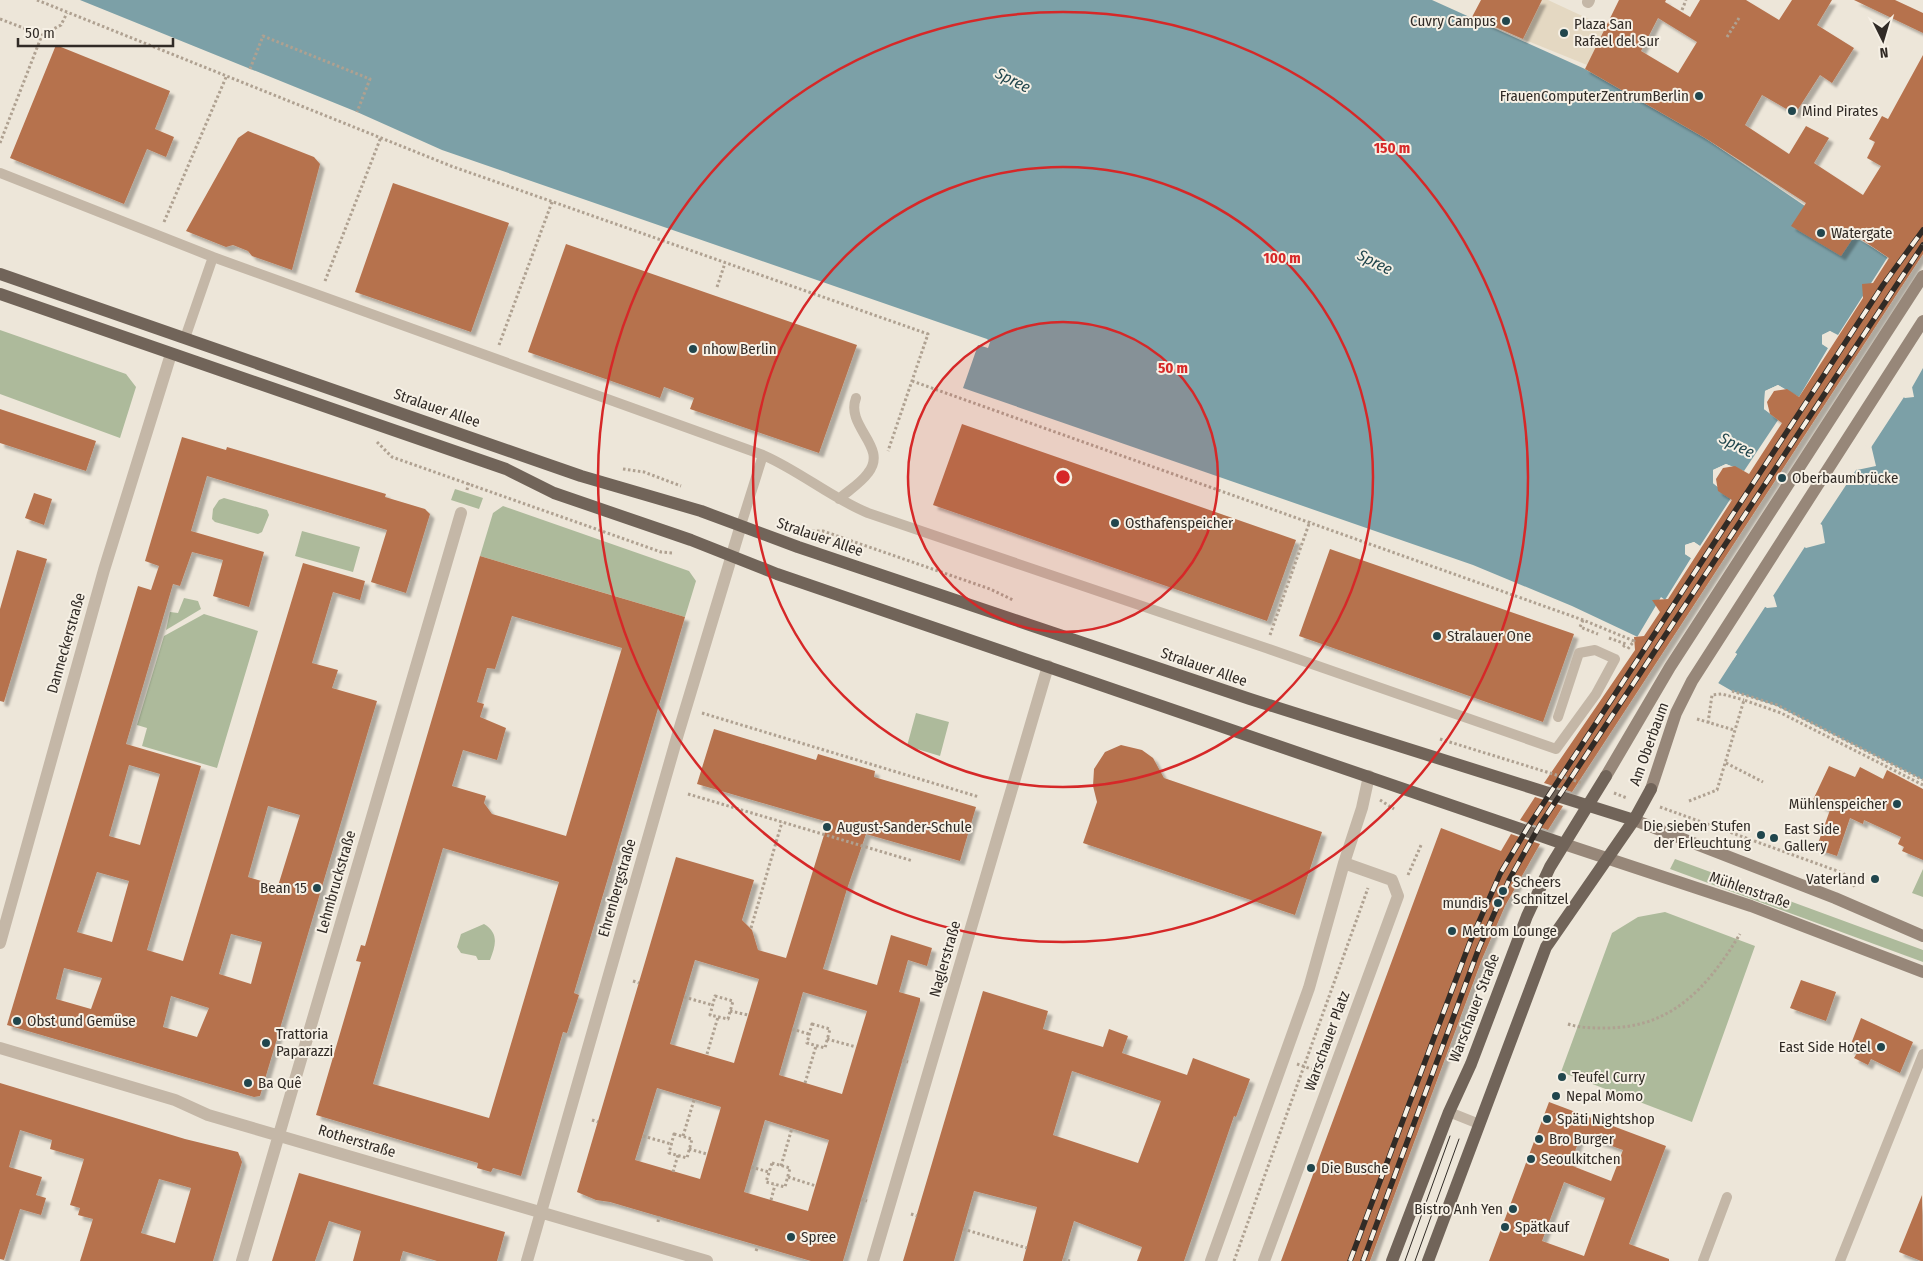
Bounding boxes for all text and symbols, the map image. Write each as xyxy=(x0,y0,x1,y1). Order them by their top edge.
place label: Cuvry Campus xyxy=(1410,12,1496,30)
scale bar xyxy=(18,15,172,47)
marker: Cuvry Campus xyxy=(1500,15,1512,27)
place label: Plaza San Rafael del Sur xyxy=(1574,15,1660,50)
north arrow xyxy=(1858,15,1908,65)
text: 50 m xyxy=(25,24,55,42)
marker: Plaza San Rafael del Sur xyxy=(1558,27,1570,39)
text: N xyxy=(1879,44,1889,61)
water label: Spree xyxy=(992,63,1034,97)
place label: FrauenComputerZentrumBerlin xyxy=(1500,87,1689,105)
marker: FrauenComputerZentrumBerlin xyxy=(1693,90,1705,102)
place label: Mind Pirates xyxy=(1802,102,1878,120)
marker: Mind Pirates xyxy=(1786,105,1798,117)
text: 150 m xyxy=(1374,139,1410,157)
place label: Watergate xyxy=(1831,224,1892,242)
marker: Watergate xyxy=(1815,227,1827,239)
water label: Spree xyxy=(1354,245,1396,279)
text: 100 m xyxy=(1263,249,1301,267)
place label: nhow Berlin xyxy=(703,340,777,358)
marker: nhow Berlin xyxy=(687,343,699,355)
text: 50 m xyxy=(1158,359,1188,377)
street label: Stralauer Allee xyxy=(391,385,483,431)
water label: Spree xyxy=(1716,428,1758,462)
centre of rings xyxy=(1054,468,1072,486)
place label: Oberbaumbrücke xyxy=(1792,469,1898,487)
marker: Oberbaumbrücke xyxy=(1776,472,1788,484)
street label: Stralauer Allee xyxy=(774,514,866,560)
place label: Osthafenspeicher xyxy=(1125,514,1234,532)
marker: Osthafenspeicher xyxy=(1109,517,1121,529)
street label: Danneckerstraße xyxy=(43,591,89,695)
place label: Stralauer One xyxy=(1447,627,1531,645)
marker: Stralauer One xyxy=(1431,630,1443,642)
street label: Stralauer Allee xyxy=(1158,644,1250,690)
street label: Am Oberbaum xyxy=(1626,700,1672,788)
place label: Mühlenspeicher xyxy=(1789,795,1888,813)
marker: Mühlenspeicher xyxy=(1891,798,1903,810)
place label: Die sieben Stufen der Erleuchtung xyxy=(1643,817,1751,852)
place label: August-Sander-Schule xyxy=(837,818,972,836)
place label: East Side Gallery xyxy=(1784,820,1840,855)
marker: August-Sander-Schule xyxy=(821,821,833,833)
street label: Lehmbruckstraße xyxy=(313,828,359,936)
marker: Die sieben Stufen der Erleuchtung xyxy=(1755,829,1767,841)
marker: East Side Gallery xyxy=(1768,832,1780,844)
street label: Ehrenbergstraße xyxy=(594,837,640,939)
street label: Mühlenstraße xyxy=(1707,868,1793,912)
place label: Vaterland xyxy=(1806,870,1865,888)
place label: Scheers Schnitzel xyxy=(1513,873,1569,908)
marker: Vaterland xyxy=(1869,873,1881,885)
place label: Bean 15 xyxy=(260,879,307,897)
marker: Bean 15 xyxy=(311,882,323,894)
marker: Scheers Schnitzel xyxy=(1497,885,1509,897)
place label: mundis xyxy=(1442,894,1488,912)
marker: mundis xyxy=(1492,897,1504,909)
street label: Naglerstraße xyxy=(926,919,964,999)
place label: Metrom Lounge xyxy=(1462,922,1557,940)
marker: Metrom Lounge xyxy=(1446,925,1458,937)
street label: Warschauer Straße xyxy=(1445,951,1503,1065)
street label: Warschauer Platz xyxy=(1301,989,1353,1093)
place label: Obst und Gemüse xyxy=(27,1012,136,1030)
marker: Obst und Gemüse xyxy=(11,1015,23,1027)
place label: Trattoria Paparazzi xyxy=(276,1025,333,1060)
marker: Trattoria Paparazzi xyxy=(260,1037,272,1049)
place label: East Side Hotel xyxy=(1779,1038,1871,1056)
marker: East Side Hotel xyxy=(1875,1041,1887,1053)
place label: Teufel Curry xyxy=(1572,1068,1645,1086)
marker: Teufel Curry xyxy=(1556,1071,1568,1083)
place label: Ba Quê xyxy=(258,1074,302,1092)
marker: Ba Quê xyxy=(242,1077,254,1089)
place label: Nepal Momo xyxy=(1566,1087,1643,1105)
marker: Nepal Momo xyxy=(1550,1090,1562,1102)
place label: Späti Nightshop xyxy=(1557,1110,1655,1128)
marker: Späti Nightshop xyxy=(1541,1113,1553,1125)
street label: Rotherstraße xyxy=(316,1121,398,1161)
place label: Bro Burger xyxy=(1549,1130,1615,1148)
marker: Bro Burger xyxy=(1533,1133,1545,1145)
place label: Seoulkitchen xyxy=(1541,1150,1621,1168)
marker: Seoulkitchen xyxy=(1525,1153,1537,1165)
place label: Die Busche xyxy=(1321,1159,1389,1177)
marker: Die Busche xyxy=(1305,1162,1317,1174)
place label: Bistro Anh Yen xyxy=(1414,1200,1503,1218)
marker: Bistro Anh Yen xyxy=(1507,1203,1519,1215)
place label: Spätkauf xyxy=(1515,1218,1571,1236)
marker: Spätkauf xyxy=(1499,1221,1511,1233)
place label: Spree xyxy=(801,1228,836,1246)
marker: Spree xyxy=(785,1231,797,1243)

